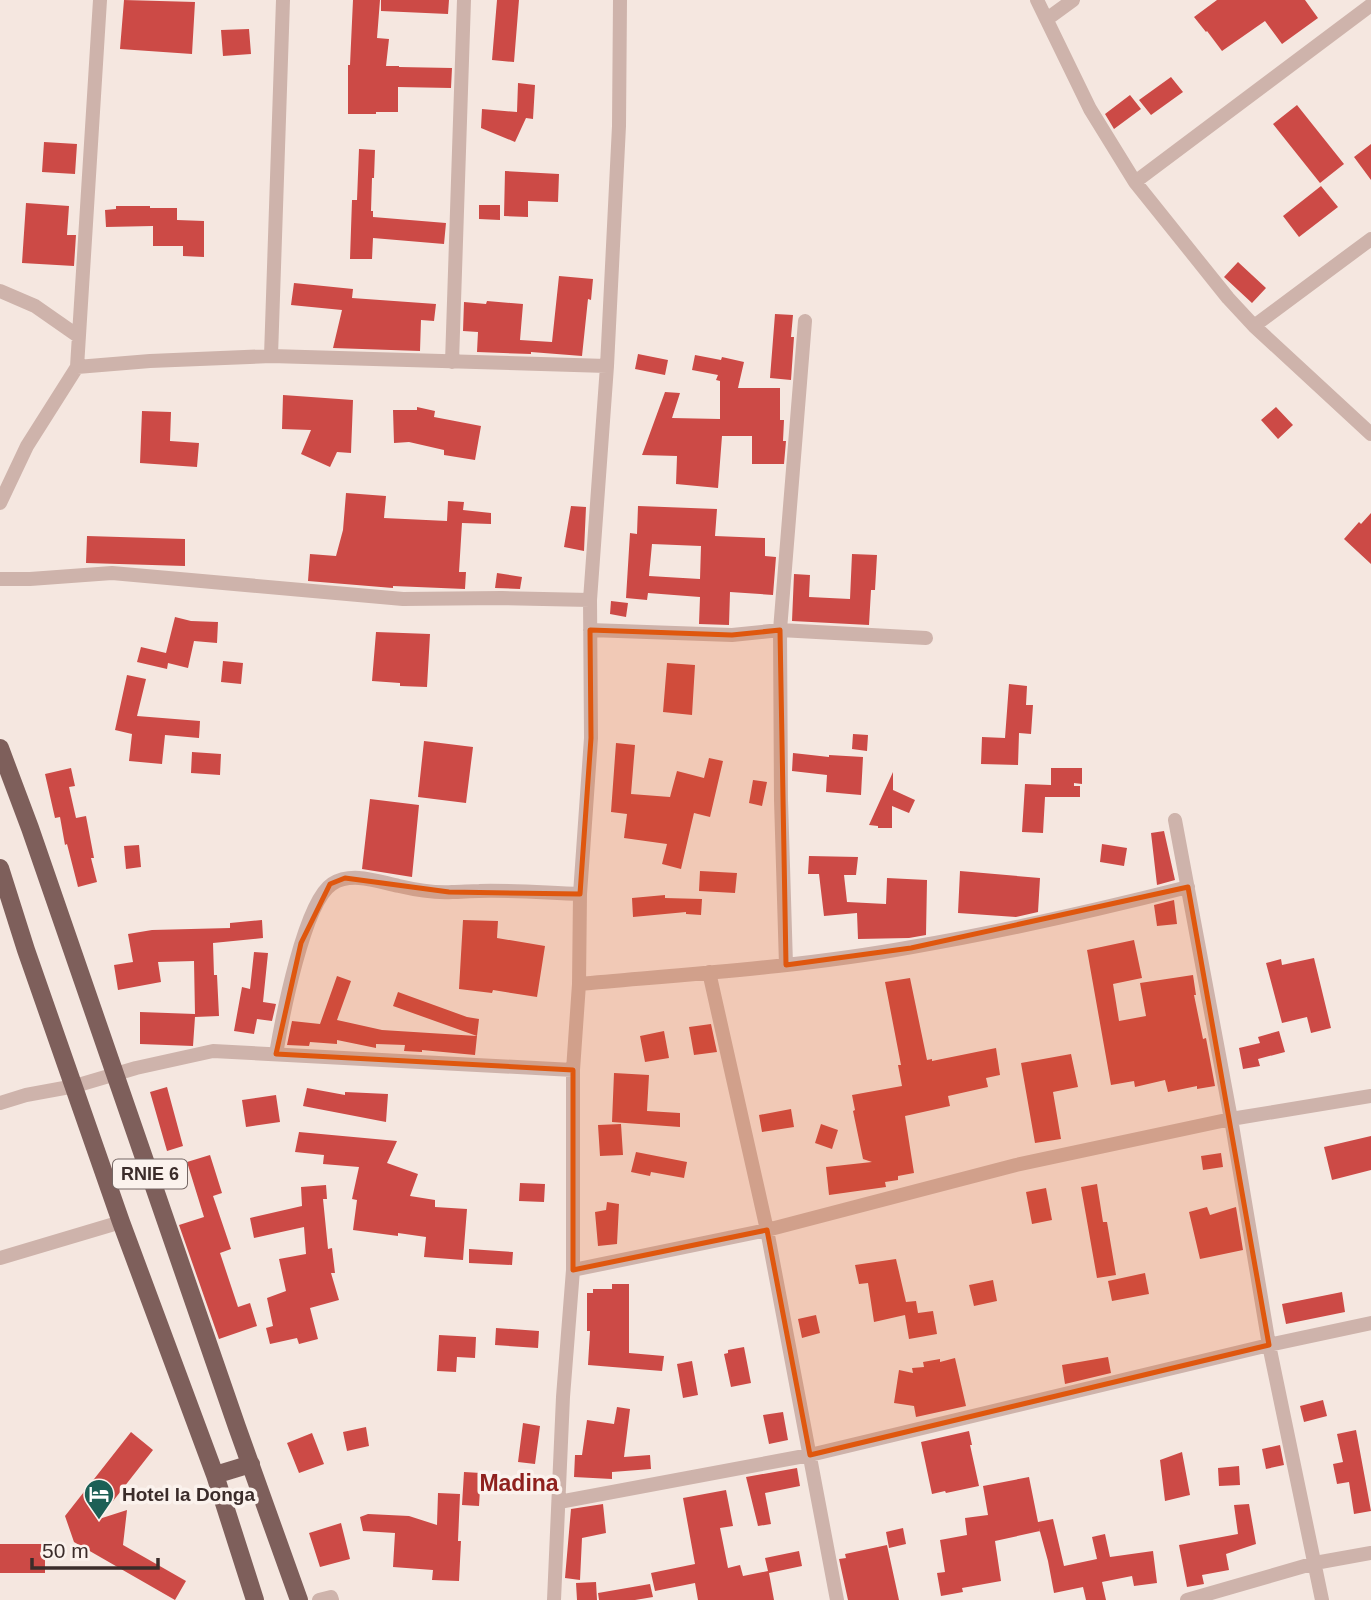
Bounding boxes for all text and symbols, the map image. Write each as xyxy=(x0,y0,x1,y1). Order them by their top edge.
road number: RNIE 6 xyxy=(113,1160,187,1189)
district label: Madina xyxy=(479,1470,559,1496)
hotel icon: Hotel la Donga xyxy=(82,1477,116,1521)
place label: Hotel la Donga xyxy=(122,1484,255,1505)
scale bar xyxy=(32,1526,158,1570)
text: 50 m xyxy=(42,1539,89,1562)

